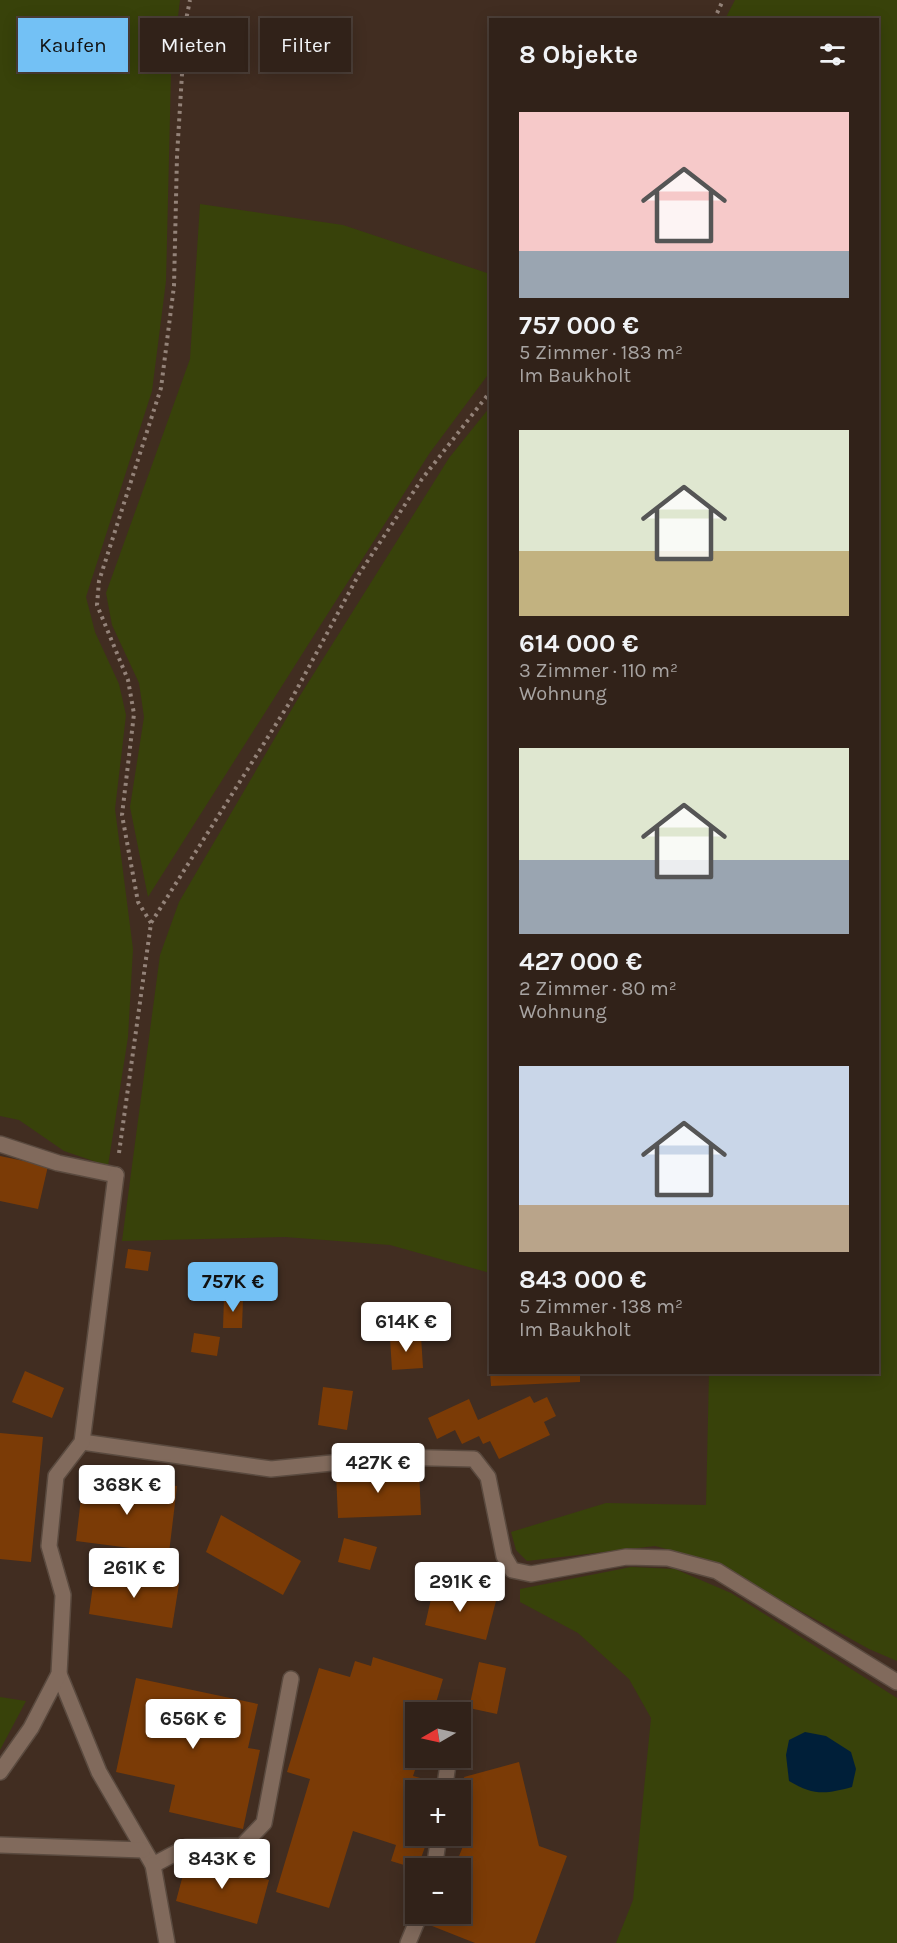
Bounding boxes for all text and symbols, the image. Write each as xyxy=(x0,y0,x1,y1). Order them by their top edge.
chip: Kaufen xyxy=(18,18,128,72)
chip: Mieten xyxy=(140,18,248,72)
chip: Filter xyxy=(260,18,351,72)
icon: filters xyxy=(816,38,849,71)
text: 8 Objekte xyxy=(519,39,638,70)
icon: home xyxy=(630,151,738,259)
text: 757 000 € xyxy=(519,310,639,341)
text: 5 Zimmer · 183 m² xyxy=(519,341,683,364)
text: Im Baukholt xyxy=(519,364,631,387)
icon: home xyxy=(630,469,738,577)
text: 614 000 € xyxy=(519,628,638,659)
text: 3 Zimmer · 110 m² xyxy=(519,659,678,682)
text: Wohnung xyxy=(519,682,607,705)
icon: home xyxy=(630,787,738,895)
text: 427 000 € xyxy=(519,946,642,977)
text: 2 Zimmer · 80 m² xyxy=(519,977,677,1000)
text: Wohnung xyxy=(519,1000,607,1023)
icon: home xyxy=(630,1105,738,1213)
pin: 757K € xyxy=(184,1262,282,1313)
text: 843 000 € xyxy=(519,1264,646,1295)
text: 757K € xyxy=(202,1270,264,1293)
text: 5 Zimmer · 138 m² xyxy=(519,1295,683,1318)
pin: 614K € xyxy=(357,1302,455,1353)
text: 614K € xyxy=(375,1310,437,1333)
text: Im Baukholt xyxy=(519,1318,631,1341)
pin: 427K € xyxy=(329,1443,427,1494)
text: 427K € xyxy=(346,1451,410,1474)
pin: 368K € xyxy=(78,1465,176,1516)
text: 368K € xyxy=(93,1473,161,1496)
pin: 261K € xyxy=(85,1548,183,1599)
text: 261K € xyxy=(103,1556,165,1579)
pin: 291K € xyxy=(411,1562,509,1613)
text: 291K € xyxy=(429,1570,491,1593)
pin: 656K € xyxy=(144,1699,242,1750)
north arrow xyxy=(405,1702,471,1768)
map controls xyxy=(405,1702,471,1924)
text: 656K € xyxy=(160,1707,226,1730)
button: + xyxy=(405,1780,471,1846)
pin: 843K € xyxy=(173,1839,271,1890)
text: 843K € xyxy=(188,1847,256,1870)
button: − xyxy=(405,1858,471,1924)

